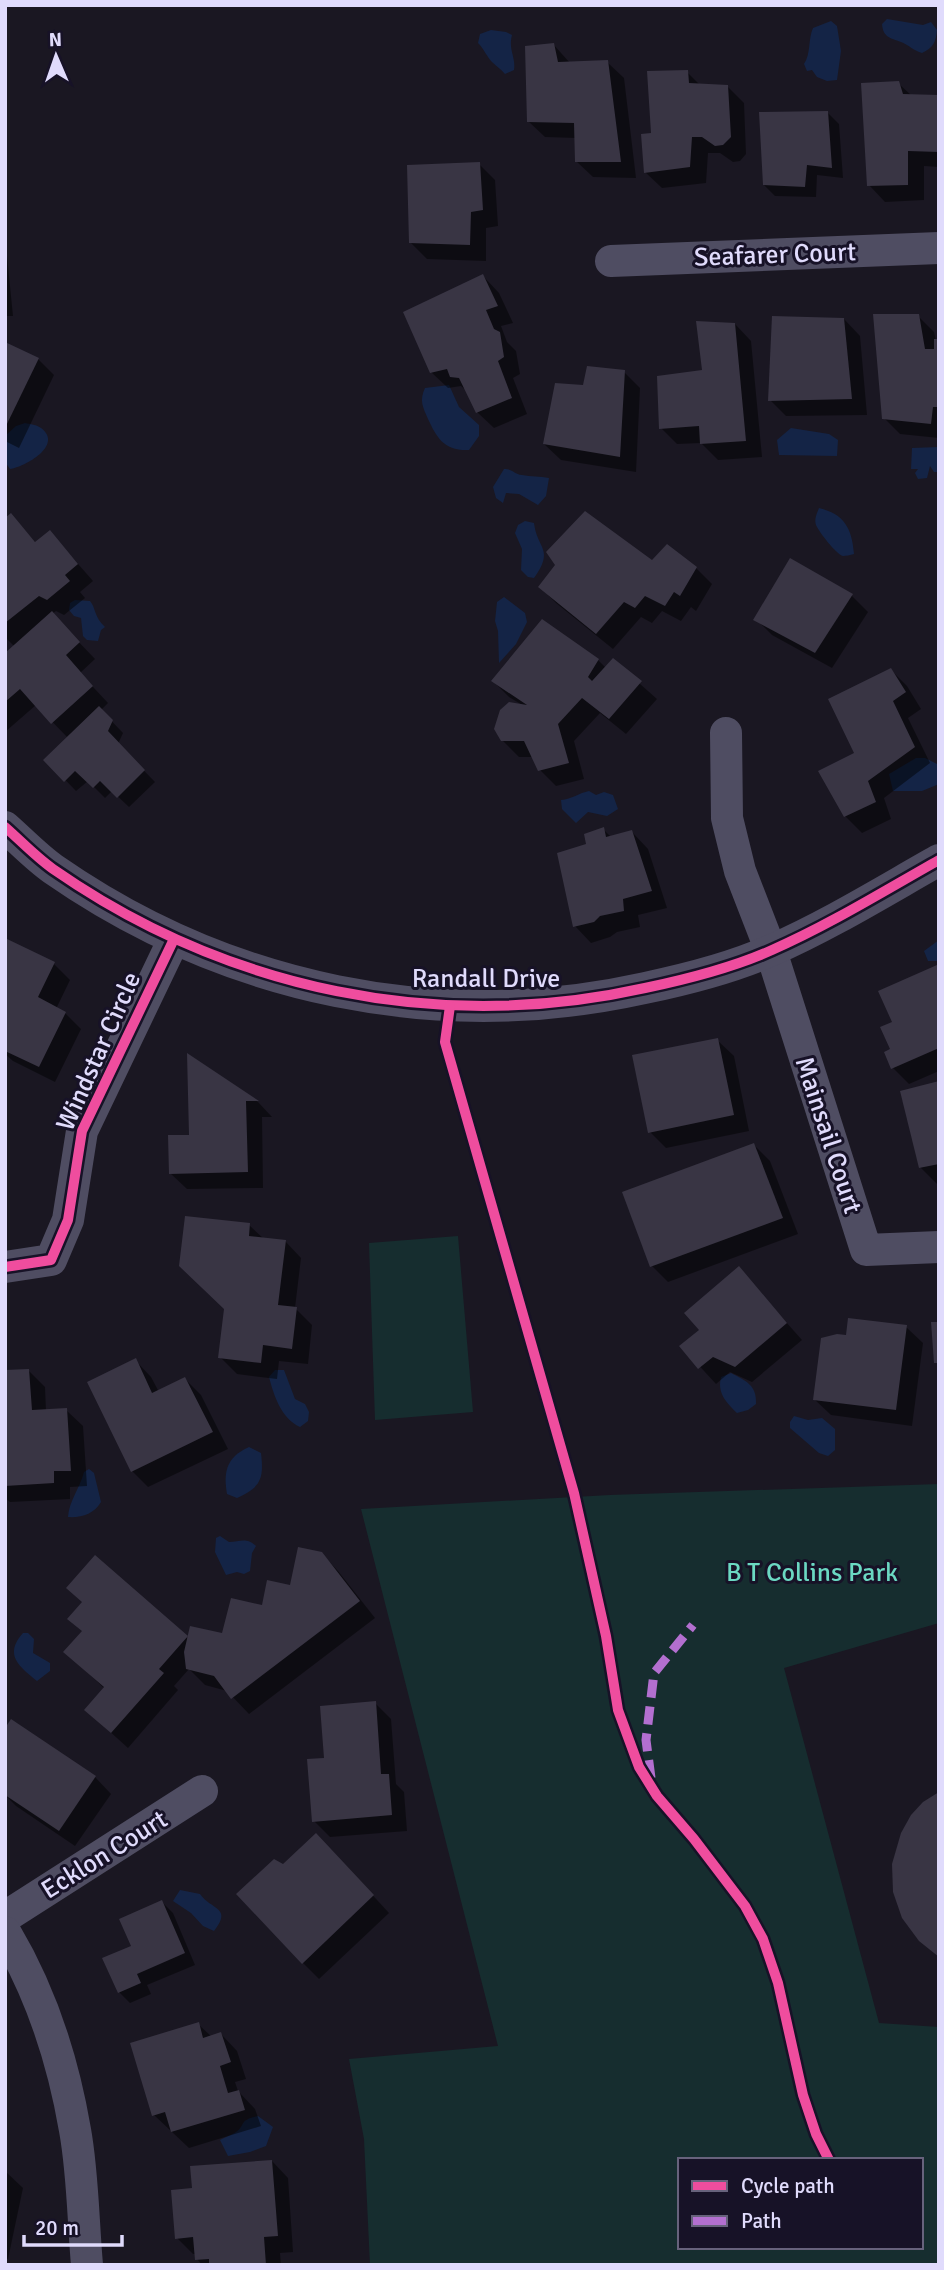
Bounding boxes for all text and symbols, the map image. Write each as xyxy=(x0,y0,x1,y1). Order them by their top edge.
north arrow xyxy=(21,21,91,91)
text: N xyxy=(48,28,62,52)
street label: Seafarer Court xyxy=(693,236,857,274)
street label: Randall Drive xyxy=(412,963,560,995)
street label: Windstar Circle xyxy=(50,967,148,1136)
street label: Mainsail Court xyxy=(788,1053,868,1218)
park label: B T Collins Park xyxy=(726,1557,898,1589)
street label: Ecklon Court xyxy=(36,1804,173,1906)
legend xyxy=(678,2158,923,2249)
text: Cycle path xyxy=(741,2173,835,2199)
scale bar xyxy=(24,2204,122,2248)
text: Path xyxy=(741,2208,782,2234)
text: 20 m xyxy=(35,2215,79,2241)

